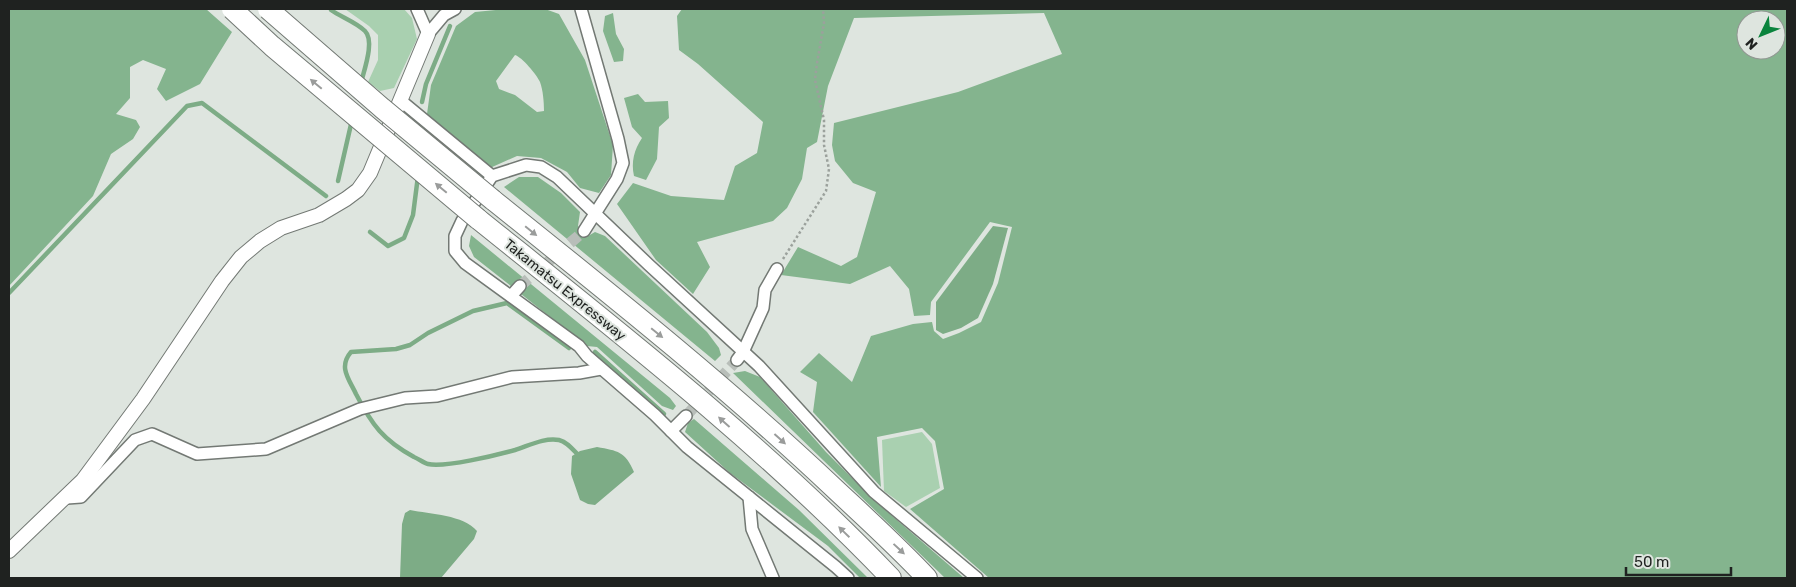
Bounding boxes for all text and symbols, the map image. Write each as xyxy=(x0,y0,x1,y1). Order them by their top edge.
north arrow xyxy=(1736,10,1786,60)
text: N xyxy=(1742,34,1762,53)
one-way arrow xyxy=(310,78,323,89)
one-way arrow xyxy=(435,182,447,194)
one-way arrow xyxy=(524,225,537,236)
street label: Takamatsu Expressway xyxy=(501,236,630,345)
one-way arrow xyxy=(650,327,663,338)
one-way arrow xyxy=(719,416,731,428)
one-way arrow xyxy=(774,433,786,445)
one-way arrow xyxy=(838,526,850,538)
one-way arrow xyxy=(893,543,905,555)
scale bar xyxy=(1626,544,1731,576)
text: 50 m xyxy=(1634,553,1669,571)

